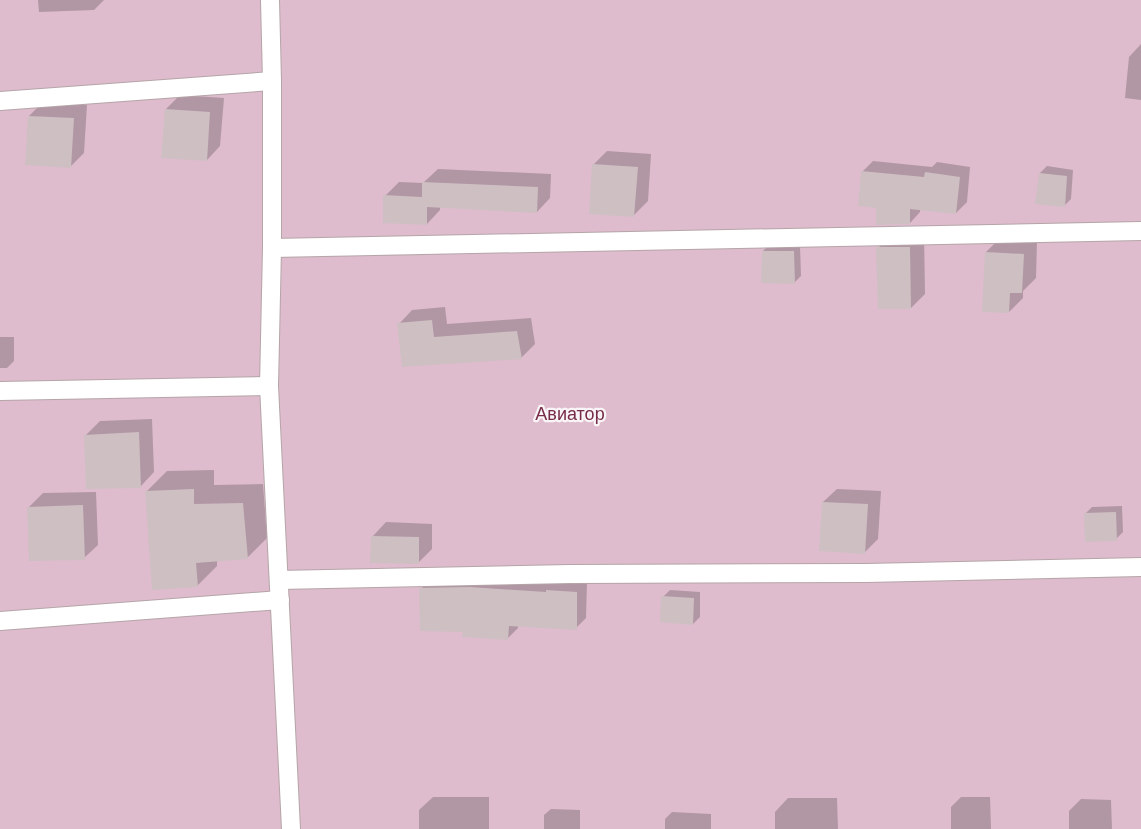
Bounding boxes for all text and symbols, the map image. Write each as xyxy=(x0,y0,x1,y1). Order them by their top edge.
park label: Авиатор xyxy=(535,403,605,424)

